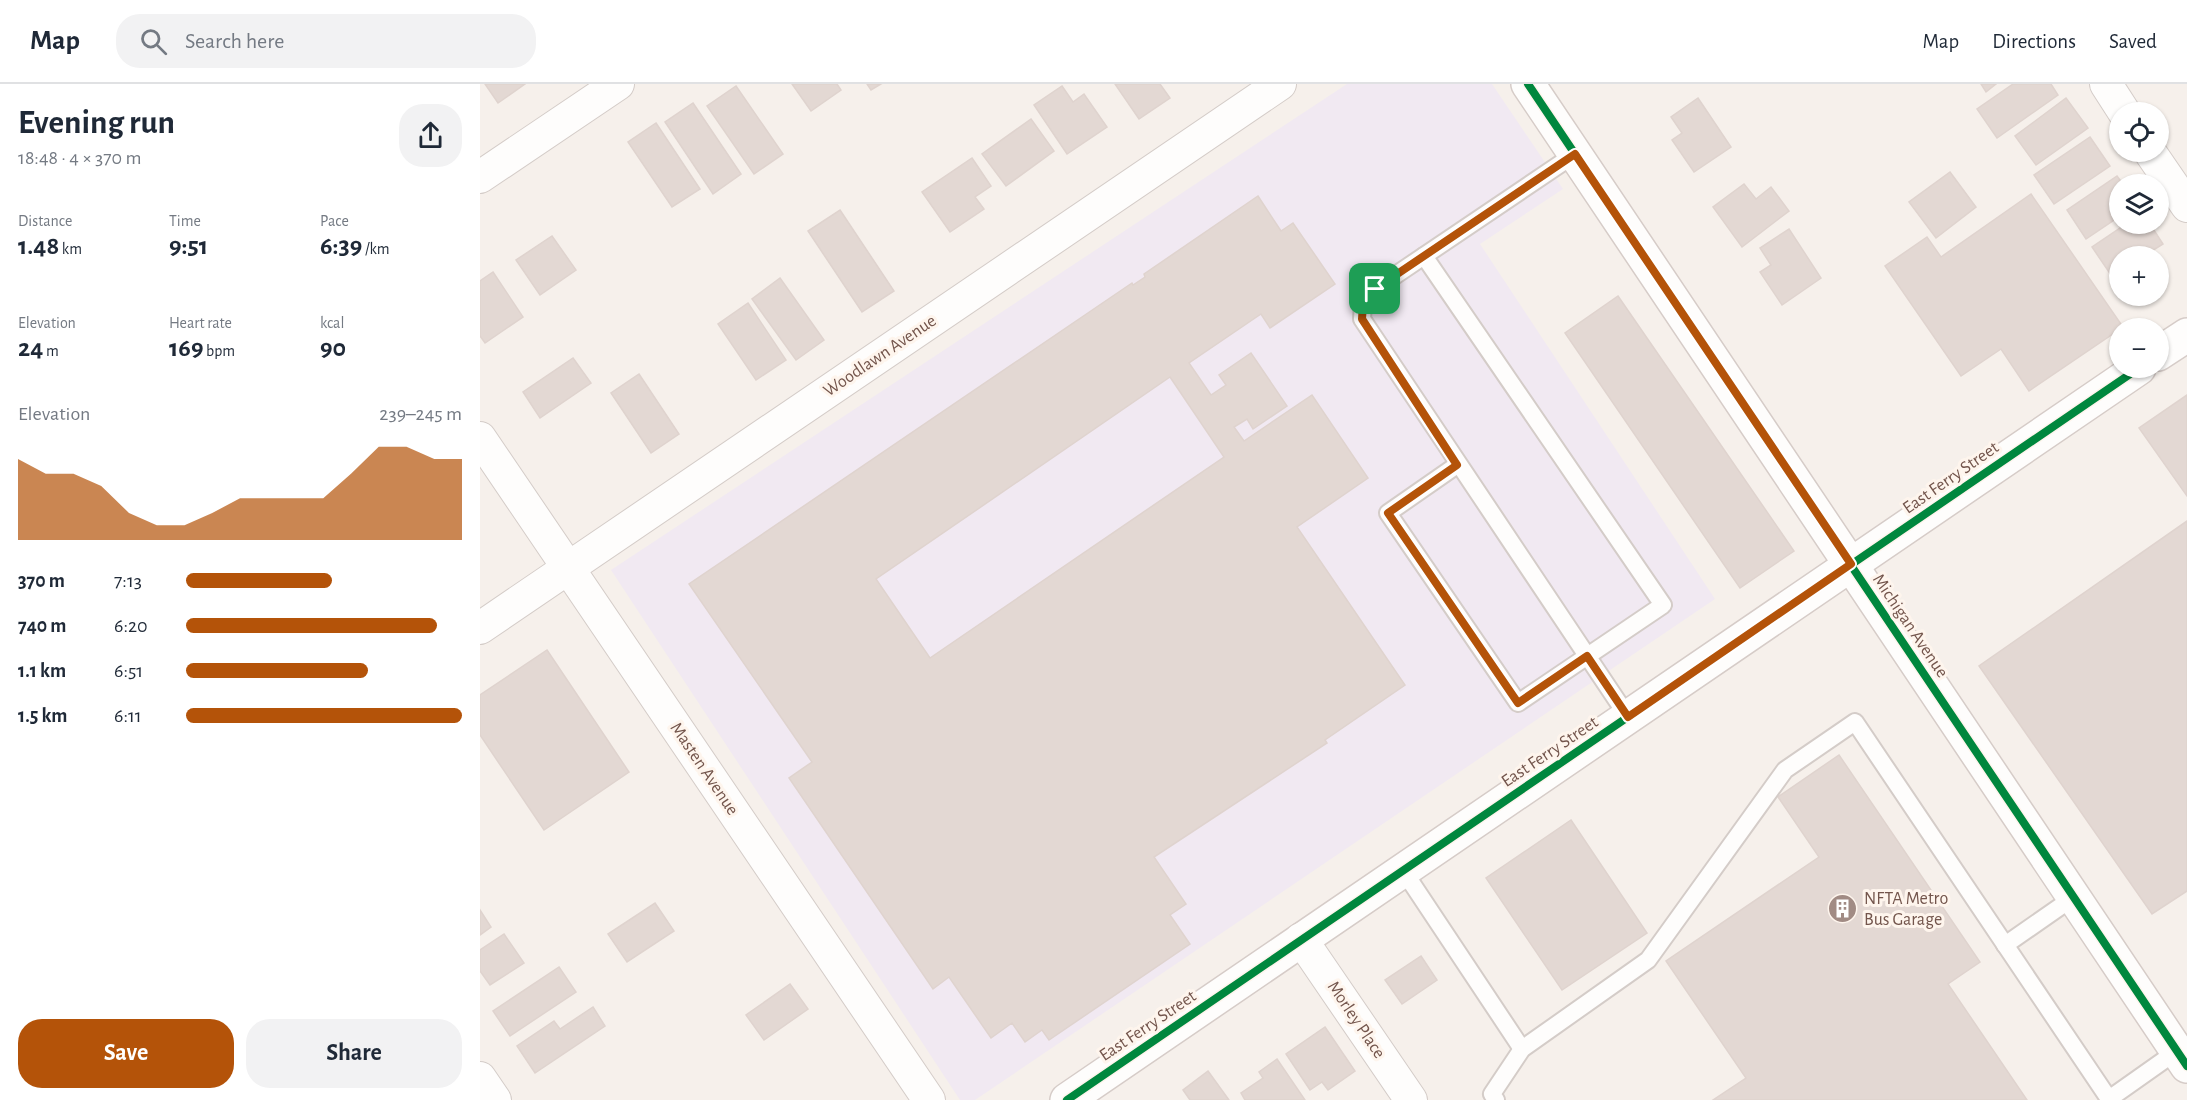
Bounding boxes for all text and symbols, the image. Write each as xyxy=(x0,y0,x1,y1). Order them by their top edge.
search box xyxy=(116,14,536,68)
icon: search xyxy=(137,25,170,58)
text: Map xyxy=(30,27,80,55)
text: Search here xyxy=(185,30,284,52)
text: Map xyxy=(1923,31,1959,52)
text: Directions xyxy=(1992,31,2076,52)
text: Saved xyxy=(2109,31,2157,52)
map controls xyxy=(2109,102,2169,378)
button: locate xyxy=(2109,102,2169,162)
button: share xyxy=(399,104,462,167)
text: Evening run xyxy=(18,107,175,140)
text: 18:48 · 4 × 370 m xyxy=(18,148,141,168)
button: layers xyxy=(2109,174,2169,234)
text: Distance xyxy=(18,213,72,229)
text: Time xyxy=(169,213,201,229)
text: Pace xyxy=(320,213,349,229)
text: 1.48 xyxy=(18,233,59,259)
text: 9:51 xyxy=(169,233,208,259)
text: 6:39 xyxy=(320,233,362,259)
text: km xyxy=(59,241,82,257)
text: /km xyxy=(362,241,390,257)
button: + xyxy=(2109,246,2169,306)
pin xyxy=(1349,263,1400,314)
icon: arrive xyxy=(1358,272,1391,305)
street label: Woodlawn Avenue xyxy=(820,312,940,400)
text: Elevation xyxy=(18,315,76,331)
text: Heart rate xyxy=(169,315,232,331)
text: kcal xyxy=(320,315,344,331)
button: − xyxy=(2109,318,2169,378)
text: 24 xyxy=(18,335,43,361)
text: 169 xyxy=(169,335,203,361)
text: 90 xyxy=(320,335,346,361)
text: m xyxy=(43,343,59,359)
text: bpm xyxy=(203,343,235,359)
text: Elevation xyxy=(18,404,90,424)
text: 239–245 m xyxy=(379,404,462,424)
street label: East Ferry Street xyxy=(1900,438,2002,518)
text: 370 m xyxy=(18,571,65,591)
text: 7:13 xyxy=(114,571,142,591)
street label: Michigan Avenue xyxy=(1869,571,1951,681)
text: 740 m xyxy=(18,616,66,636)
text: 6:20 xyxy=(114,616,148,636)
text: 1.1 km xyxy=(18,661,66,681)
text: 6:51 xyxy=(114,661,143,681)
text: 1.5 km xyxy=(18,706,67,726)
text: 6:11 xyxy=(114,706,142,726)
street label: East Ferry Street xyxy=(1498,713,1602,791)
street label: Masten Avenue xyxy=(666,719,742,819)
place label: NFTA Metro Bus Garage xyxy=(1864,890,1948,929)
building icon: NFTA Metro Bus Garage xyxy=(1827,893,1859,925)
street label: Morley Place xyxy=(1324,978,1388,1062)
street label: East Ferry Street xyxy=(1096,987,1200,1065)
button: Save xyxy=(18,1019,234,1088)
button: Share xyxy=(246,1019,462,1088)

